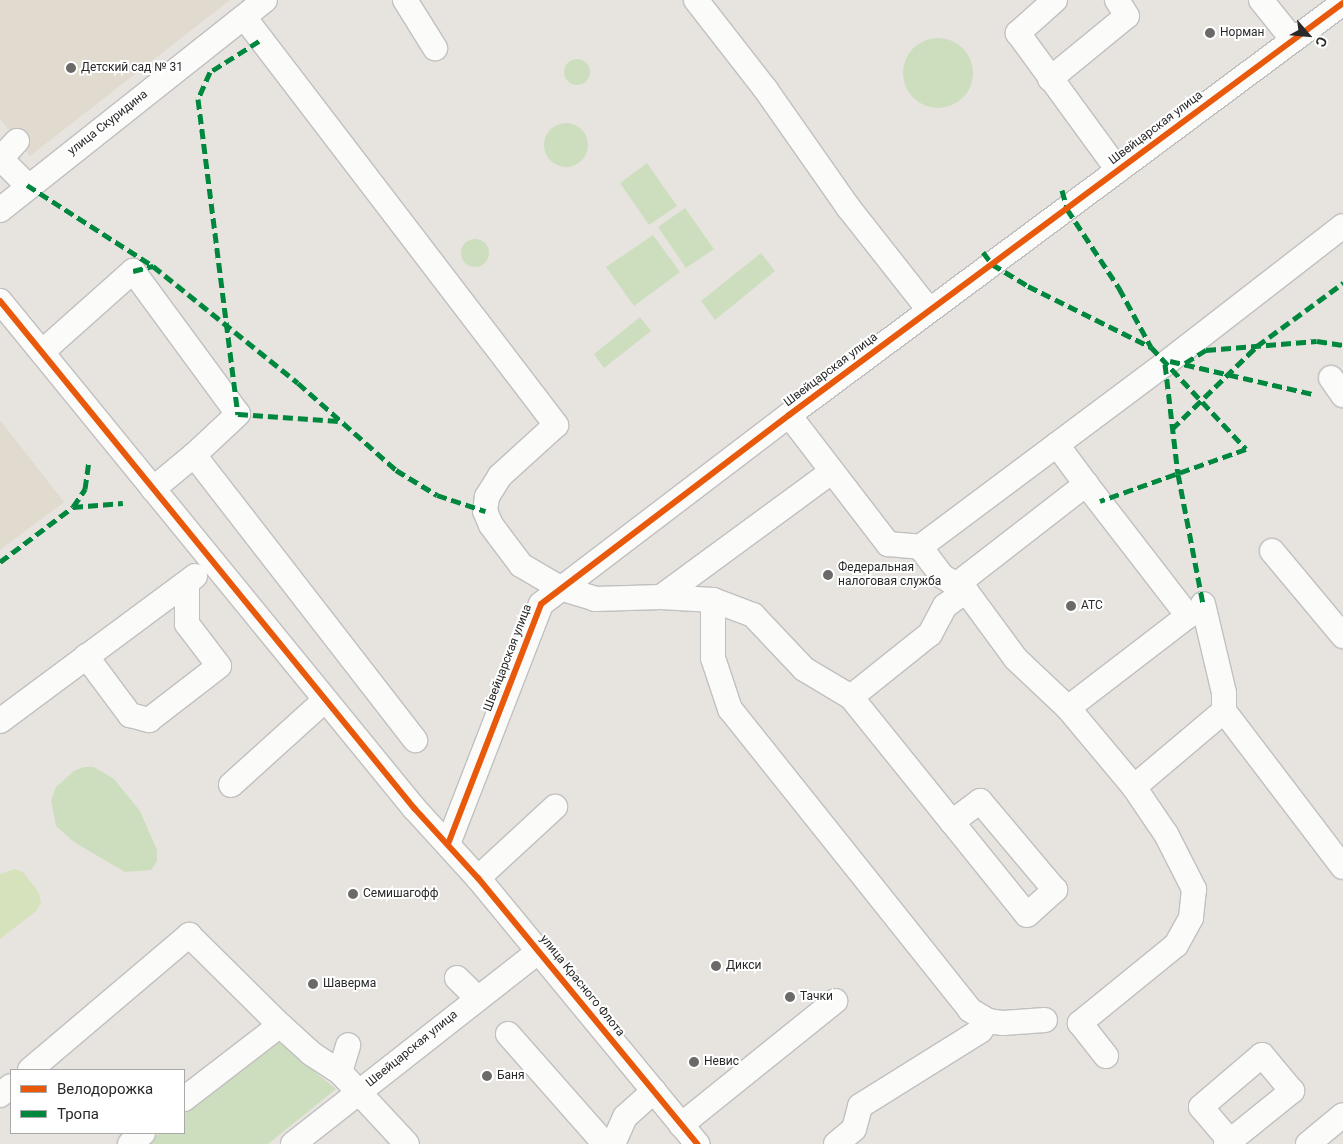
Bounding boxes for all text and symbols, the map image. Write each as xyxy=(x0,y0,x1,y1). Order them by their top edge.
north arrow xyxy=(1283,10,1333,60)
place label: Норман xyxy=(1220,26,1264,40)
marker: Норман xyxy=(1204,27,1216,39)
text: С xyxy=(1312,34,1331,50)
place label: Детский сад № 31 xyxy=(81,61,183,75)
marker: Детский сад № 31 xyxy=(65,62,77,74)
street label: улица Скуридина xyxy=(65,87,151,159)
street label: Швейцарская улица xyxy=(1106,88,1206,168)
street label: Швейцарская улица xyxy=(781,330,881,410)
place label: Федеральная налоговая служба xyxy=(838,561,941,589)
marker: Федеральная налоговая служба xyxy=(822,569,834,581)
place label: АТС xyxy=(1081,599,1103,613)
marker: АТС xyxy=(1065,600,1077,612)
street label: Швейцарская улица xyxy=(481,602,535,714)
place label: Семишагофф xyxy=(363,887,438,901)
marker: Семишагофф xyxy=(347,888,359,900)
street label: улица Красного Флота xyxy=(537,932,627,1040)
place label: Дикси xyxy=(726,959,762,973)
marker: Дикси xyxy=(710,960,722,972)
place label: Шаверма xyxy=(323,977,376,991)
marker: Шаверма xyxy=(307,978,319,990)
place label: Тачки xyxy=(800,990,833,1004)
marker: Тачки xyxy=(784,991,796,1003)
street label: Швейцарская улица xyxy=(363,1008,461,1090)
place label: Невис xyxy=(704,1055,739,1069)
marker: Невис xyxy=(688,1056,700,1068)
legend xyxy=(10,1069,185,1134)
place label: Баня xyxy=(497,1069,525,1083)
marker: Баня xyxy=(481,1070,493,1082)
text: Велодорожка xyxy=(57,1080,153,1098)
text: Тропа xyxy=(57,1105,99,1123)

